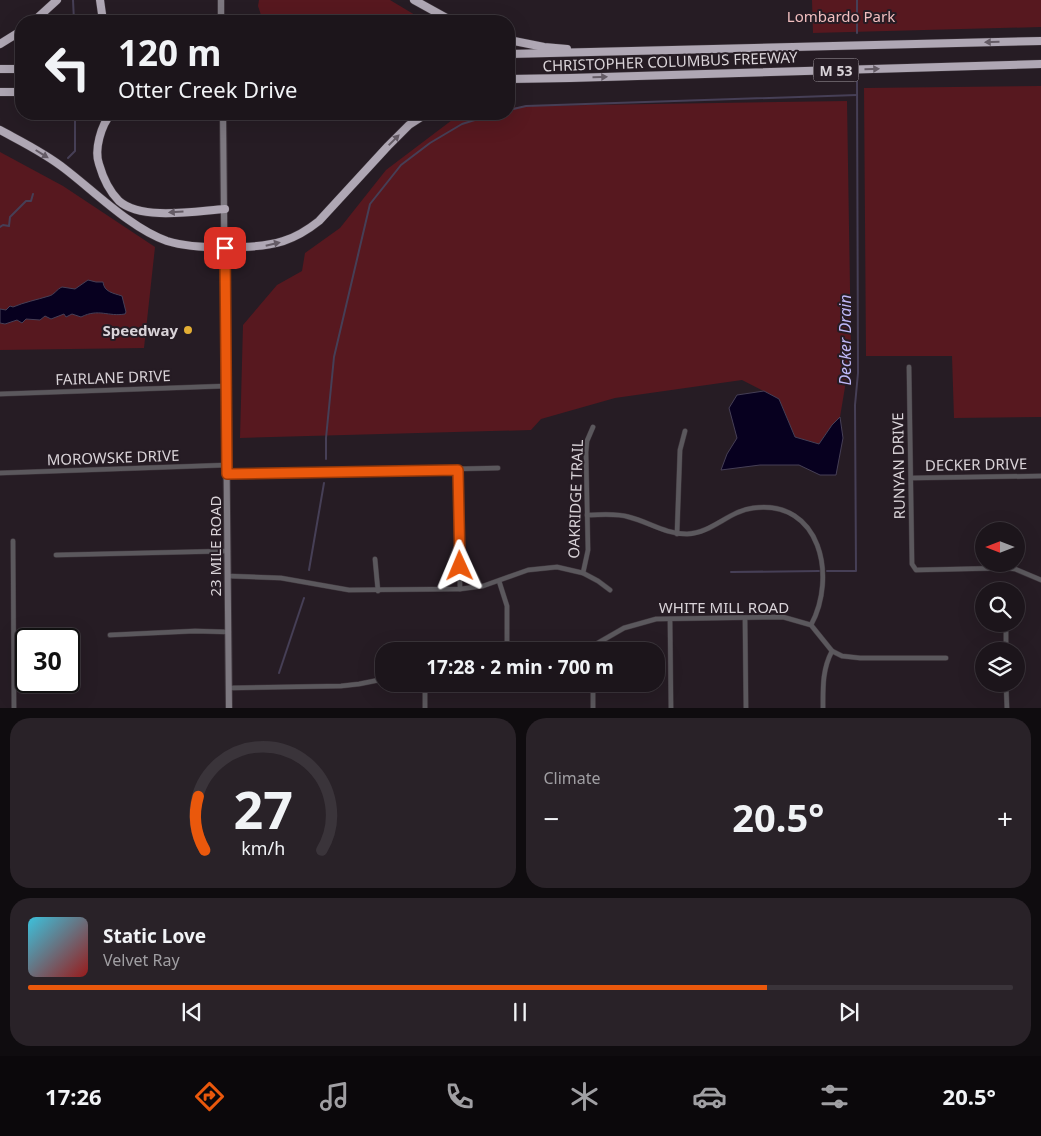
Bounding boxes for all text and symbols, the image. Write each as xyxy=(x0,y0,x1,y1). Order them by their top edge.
park label: Lombardo Park xyxy=(787,6,895,26)
text: 120 m xyxy=(118,29,221,76)
icon: left xyxy=(35,35,100,100)
one-way arrow xyxy=(984,38,1000,46)
street label: CHRISTOPHER COLUMBUS FREEWAY xyxy=(542,47,798,75)
road number: M 53 xyxy=(814,58,858,82)
one-way arrow xyxy=(864,65,880,73)
one-way arrow xyxy=(593,73,609,81)
text: Otter Creek Drive xyxy=(118,74,298,104)
one-way arrow xyxy=(388,134,400,146)
one-way arrow xyxy=(36,149,49,159)
one-way arrow xyxy=(168,208,184,216)
pin xyxy=(204,227,246,269)
icon: arrive xyxy=(211,234,239,262)
one-way arrow xyxy=(266,240,281,248)
water label: Decker Drain xyxy=(834,294,856,386)
place label: Speedway xyxy=(102,320,178,340)
marker: Speedway xyxy=(182,324,194,336)
street label: FAIRLANE DRIVE xyxy=(55,365,171,389)
street label: RUNYAN DRIVE xyxy=(887,412,909,520)
street label: OAKRIDGE TRAIL xyxy=(563,439,587,559)
street label: MOROWSKE DRIVE xyxy=(46,445,180,469)
street label: DECKER DRIVE xyxy=(925,453,1027,475)
street label: 23 MILE ROAD xyxy=(205,495,225,597)
north arrow xyxy=(975,522,1025,572)
map controls xyxy=(975,522,1025,692)
position arrow xyxy=(433,539,485,591)
button: search xyxy=(975,582,1025,632)
street label: WHITE MILL ROAD xyxy=(659,597,789,617)
speed limit sign: 30 xyxy=(15,628,80,693)
button: layers xyxy=(975,642,1025,692)
text: 17:28 · 2 min · 700 m xyxy=(426,654,614,680)
text: Climate xyxy=(544,767,601,789)
text: 27 xyxy=(233,773,293,844)
text: 20.5° xyxy=(732,791,824,843)
text: − xyxy=(544,799,560,837)
text: + xyxy=(997,799,1013,837)
text: km/h xyxy=(241,836,285,860)
text: Static Love xyxy=(103,923,206,949)
text: Velvet Ray xyxy=(103,949,180,971)
icon: previous xyxy=(178,998,206,1026)
icon: pause xyxy=(506,998,534,1026)
icon: next xyxy=(835,998,863,1026)
icon: directions xyxy=(192,1079,227,1114)
icon: music xyxy=(317,1079,352,1114)
icon: phone xyxy=(442,1079,477,1114)
icon: climate xyxy=(567,1079,602,1114)
icon: car xyxy=(692,1079,727,1114)
icon: filters xyxy=(817,1079,852,1114)
text: 17:26 xyxy=(45,1081,102,1111)
text: 20.5° xyxy=(943,1081,996,1111)

